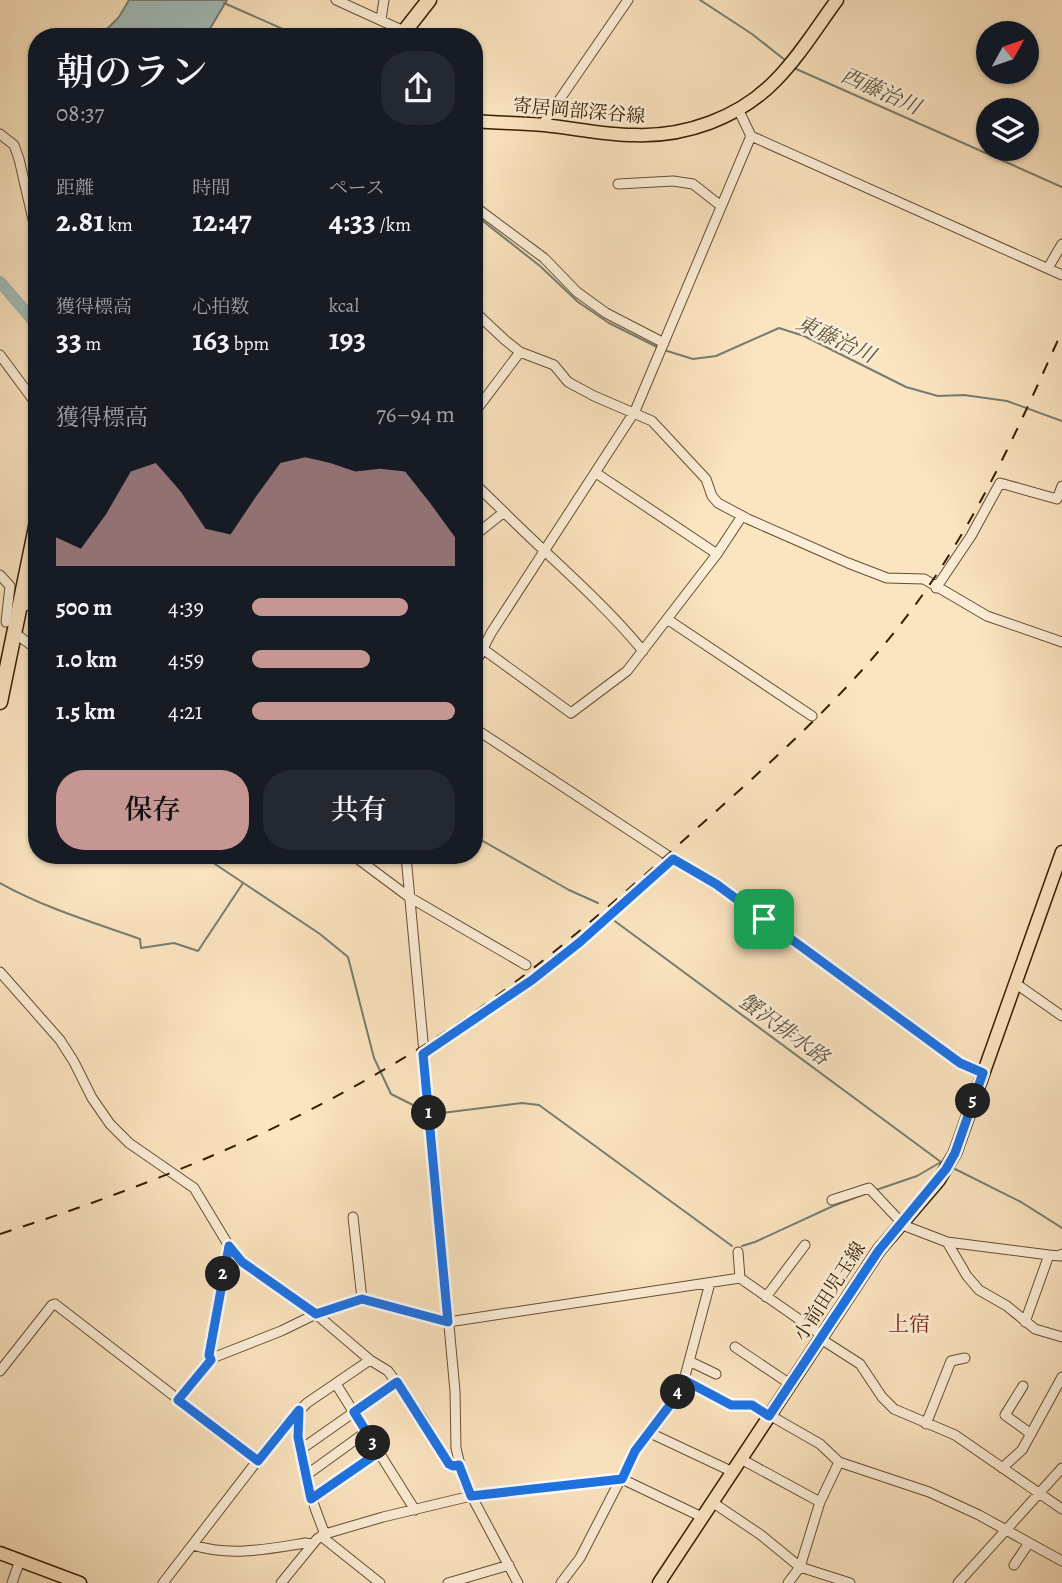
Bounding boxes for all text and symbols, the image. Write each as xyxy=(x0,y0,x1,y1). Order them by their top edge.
north arrow xyxy=(976,21,1040,84)
map controls xyxy=(976,21,1039,161)
text: 朝のラン xyxy=(56,46,208,98)
button: share xyxy=(381,51,455,125)
water label: 西藤治川 xyxy=(837,61,927,122)
street label: 寄居岡部深谷線 xyxy=(512,92,646,130)
text: 08:37 xyxy=(56,98,104,129)
button: layers xyxy=(976,98,1039,161)
text: 距離 xyxy=(56,175,94,201)
text: 時間 xyxy=(192,175,230,201)
text: ペース xyxy=(329,175,385,201)
text: 2.81 xyxy=(56,201,104,241)
text: 12:47 xyxy=(192,201,252,241)
text: 4:33 xyxy=(329,201,376,241)
text: km xyxy=(104,212,133,238)
text: /km xyxy=(376,212,411,238)
text: kcal xyxy=(329,293,359,319)
text: 獲得標高 xyxy=(56,294,132,320)
text: 心拍数 xyxy=(192,294,249,320)
water label: 東藤治川 xyxy=(792,309,882,370)
text: 193 xyxy=(329,319,366,359)
text: 33 xyxy=(56,320,82,360)
text: 163 xyxy=(192,320,230,360)
text: m xyxy=(82,331,101,357)
text: bpm xyxy=(230,331,269,357)
text: 76–94 m xyxy=(376,399,455,430)
text: 獲得標高 xyxy=(56,402,148,433)
text: 500 m xyxy=(56,592,112,623)
text: 4:39 xyxy=(168,592,204,623)
text: 1.0 km xyxy=(56,644,117,675)
text: 4:59 xyxy=(168,644,204,675)
text: 1.5 km xyxy=(56,696,116,727)
text: 4:21 xyxy=(168,696,203,727)
button: 保存 xyxy=(56,770,249,850)
button: 共有 xyxy=(263,770,455,850)
pin xyxy=(734,889,794,949)
icon: arrive xyxy=(745,900,783,938)
water label: 蟹沢排水路 xyxy=(733,987,836,1072)
pin: 5 xyxy=(956,1084,990,1118)
text: 5 xyxy=(968,1087,977,1113)
pin: 1 xyxy=(412,1096,446,1130)
text: 1 xyxy=(425,1099,432,1125)
street label: 小前田児玉線 xyxy=(788,1237,872,1346)
pin: 2 xyxy=(206,1256,241,1292)
text: 2 xyxy=(218,1260,227,1286)
district label: 上宿 xyxy=(888,1310,930,1338)
pin: 4 xyxy=(660,1374,696,1410)
text: 4 xyxy=(673,1378,682,1404)
pin: 3 xyxy=(356,1426,390,1460)
text: 3 xyxy=(368,1429,377,1455)

